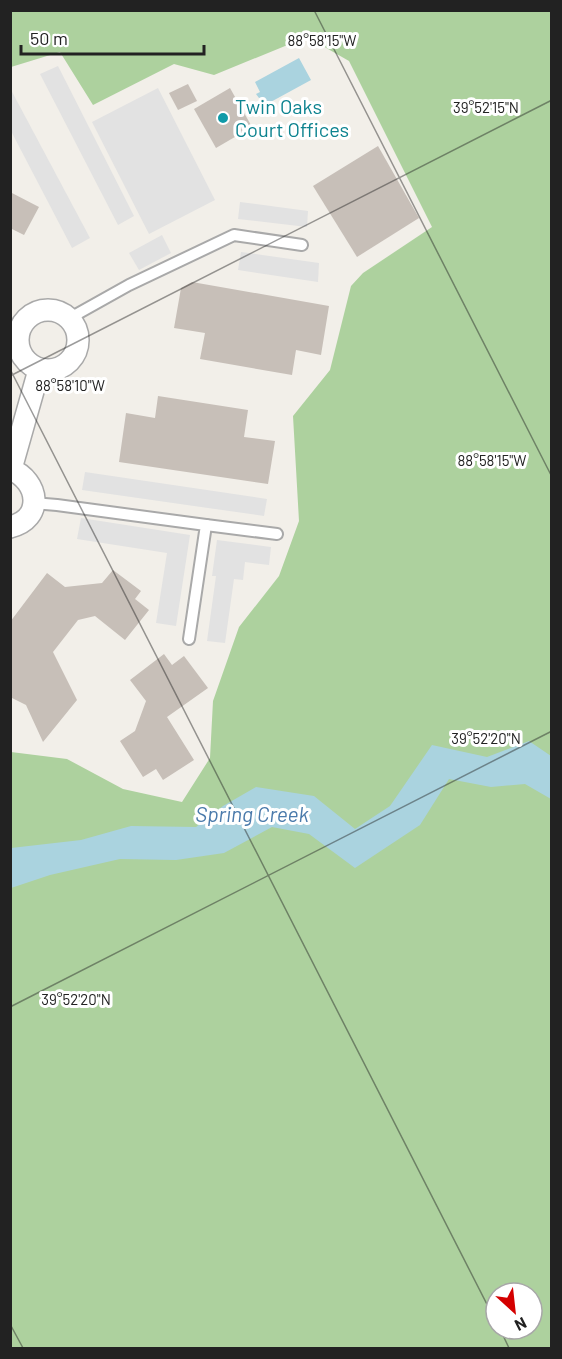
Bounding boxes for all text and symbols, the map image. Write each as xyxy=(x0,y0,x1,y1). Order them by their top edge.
scale bar xyxy=(21,18,204,56)
text: 50 m xyxy=(30,27,68,49)
text: 88°58'15"W xyxy=(288,31,356,49)
place label: Twin Oaks Court Offices xyxy=(235,94,349,141)
text: 39°52'15"N xyxy=(453,98,519,116)
marker: Twin Oaks Court Offices xyxy=(216,111,230,125)
text: 88°58'10"W xyxy=(35,376,105,394)
text: 88°58'15"W xyxy=(458,451,526,469)
text: 39°52'20"N xyxy=(451,729,521,747)
water label: Spring Creek xyxy=(195,801,309,826)
text: 39°52'20"N xyxy=(41,990,111,1008)
north arrow xyxy=(484,1281,544,1341)
text: N xyxy=(512,1314,530,1336)

